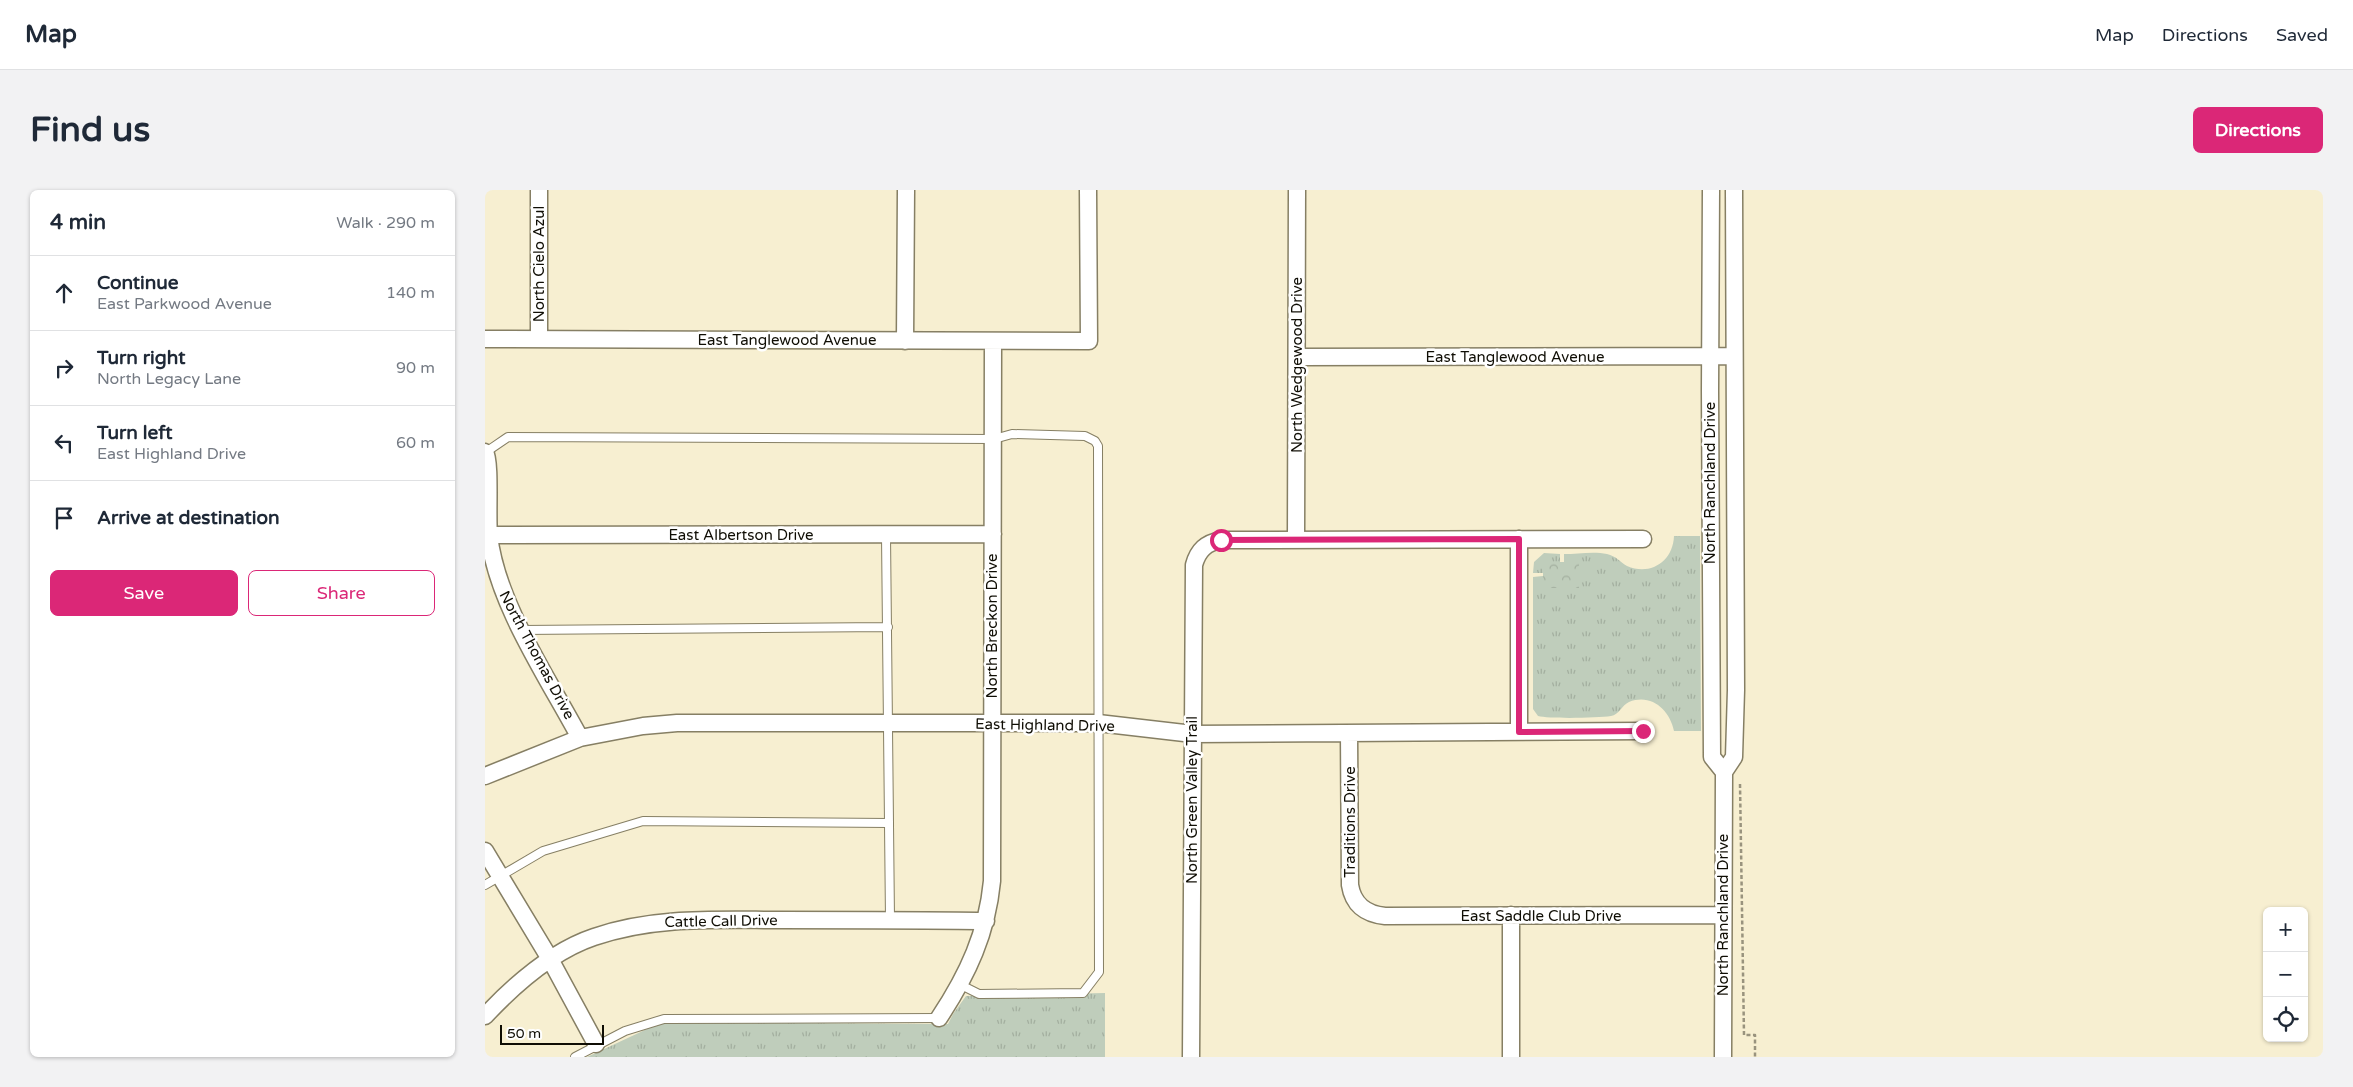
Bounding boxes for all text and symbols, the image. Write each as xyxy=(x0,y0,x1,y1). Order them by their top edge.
text: Map xyxy=(25,20,77,49)
text: Map xyxy=(2095,24,2134,46)
text: Directions xyxy=(2162,24,2248,46)
text: Saved xyxy=(2276,24,2328,46)
button: Directions xyxy=(2193,107,2323,153)
text: Find us xyxy=(30,109,150,151)
street label: North Cielo Azul xyxy=(530,206,548,322)
text: 4 min xyxy=(50,210,106,235)
text: Walk · 290 m xyxy=(336,213,435,233)
text: Continue xyxy=(97,272,179,294)
street label: North Wedgewood Drive xyxy=(1288,277,1306,453)
icon: ahead xyxy=(50,279,78,307)
text: 140 m xyxy=(386,283,435,303)
text: East Parkwood Avenue xyxy=(97,294,272,314)
street label: East Tanglewood Avenue xyxy=(698,331,876,349)
text: Turn right xyxy=(97,347,185,369)
street label: East Tanglewood Avenue xyxy=(1426,348,1604,366)
icon: right xyxy=(50,354,78,382)
text: 90 m xyxy=(396,358,435,378)
text: North Legacy Lane xyxy=(97,369,241,389)
street label: North Ranchland Drive xyxy=(1701,402,1719,564)
text: Turn left xyxy=(97,422,173,444)
icon: left xyxy=(50,429,78,457)
text: 60 m xyxy=(396,433,435,453)
text: East Highland Drive xyxy=(97,444,246,464)
icon: arrive xyxy=(50,504,78,532)
text: Arrive at destination xyxy=(97,507,280,529)
street label: East Albertson Drive xyxy=(668,526,814,544)
route start xyxy=(1210,529,1233,552)
street label: North Breckon Drive xyxy=(983,554,1001,698)
button: Save xyxy=(50,570,238,616)
button: Share xyxy=(248,570,435,616)
street label: North Thomas Drive xyxy=(495,588,579,722)
street label: East Highland Drive xyxy=(975,715,1115,735)
street label: North Green Valley Trail xyxy=(1183,716,1201,884)
route end xyxy=(1632,720,1655,743)
street label: Traditions Drive xyxy=(1341,766,1359,878)
street label: North Ranchland Drive xyxy=(1714,834,1732,996)
street label: East Saddle Club Drive xyxy=(1461,907,1622,925)
map controls xyxy=(2263,907,2308,1042)
button: + xyxy=(2263,907,2308,952)
street label: Cattle Call Drive xyxy=(664,911,778,931)
button: − xyxy=(2263,952,2308,997)
button: locate xyxy=(2263,997,2308,1042)
scale bar xyxy=(500,1022,604,1045)
text: 50 m xyxy=(507,1025,541,1042)

